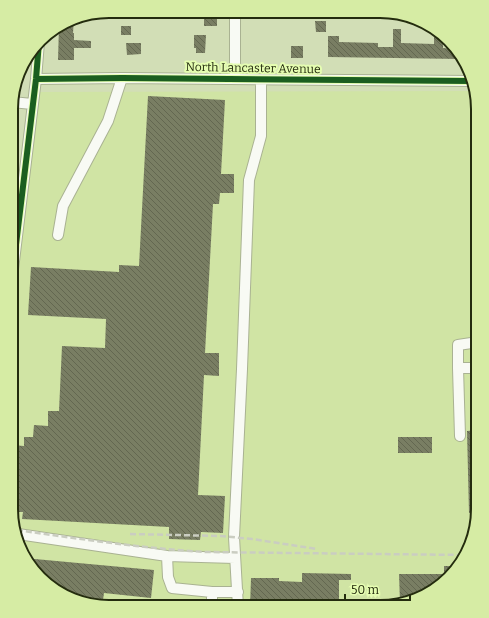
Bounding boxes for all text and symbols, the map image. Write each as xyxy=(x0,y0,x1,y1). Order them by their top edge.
street label: North Lancaster Avenue xyxy=(185,60,321,76)
scale bar xyxy=(345,576,410,602)
text: 50 m xyxy=(351,583,380,597)

